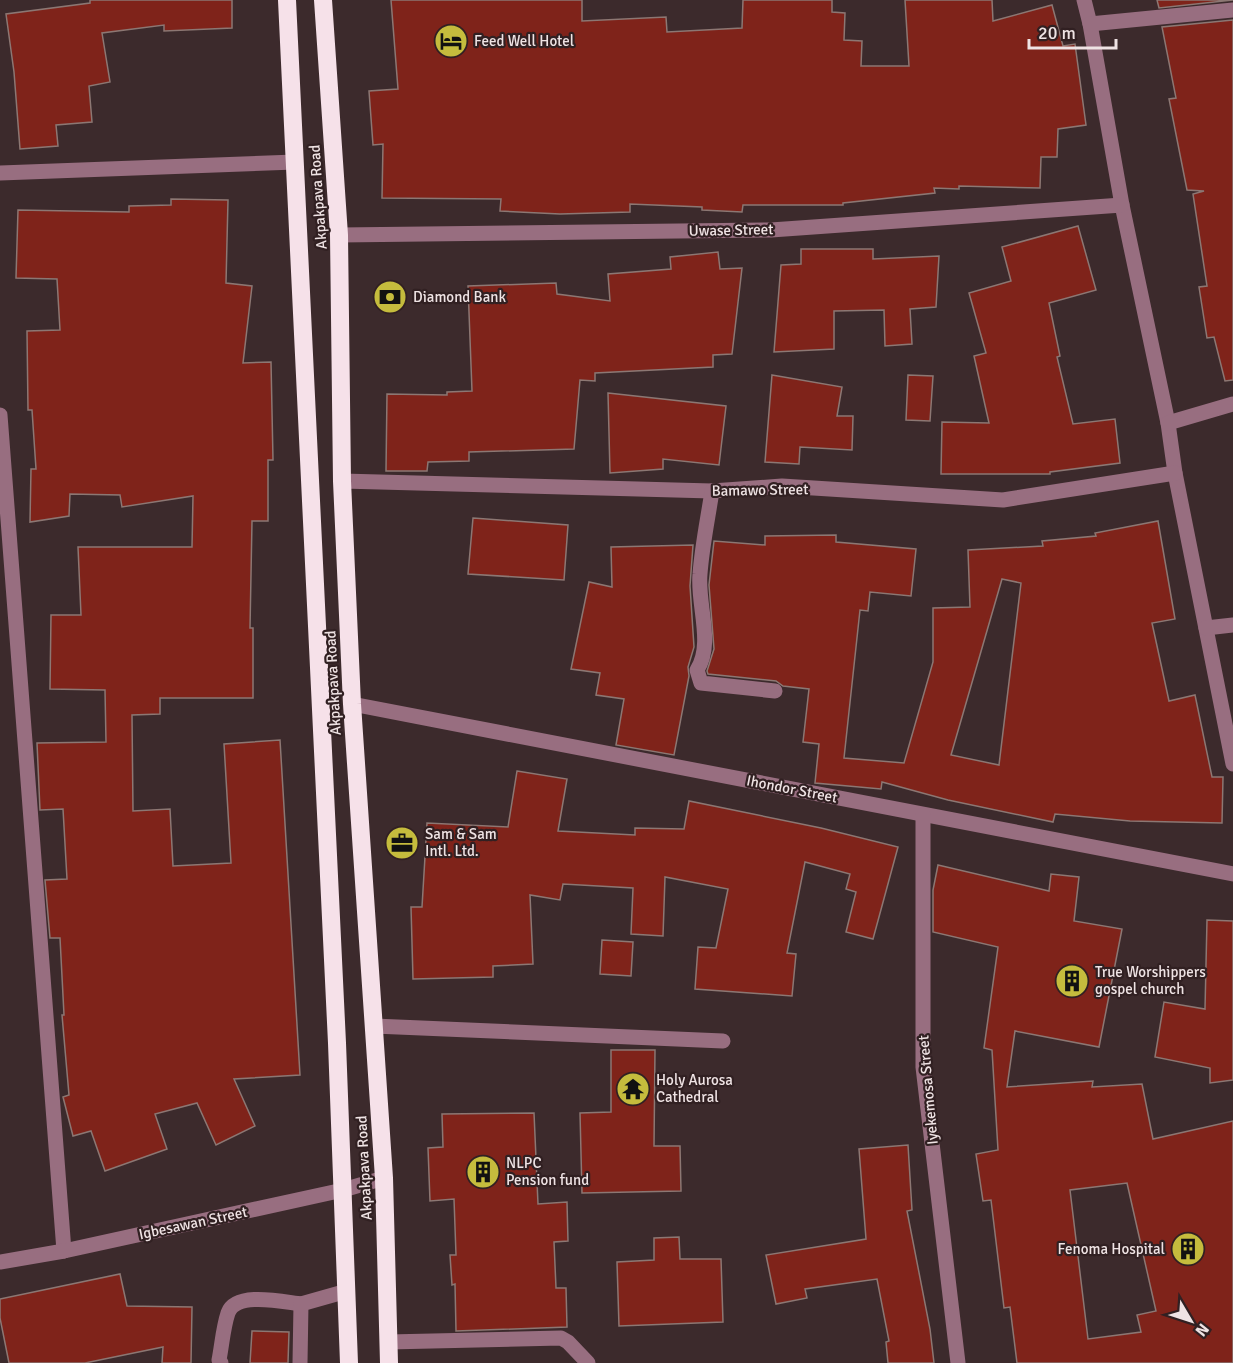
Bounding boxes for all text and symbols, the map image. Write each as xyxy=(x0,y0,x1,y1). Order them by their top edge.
scale bar xyxy=(1029,12,1116,50)
text: 20 m xyxy=(1038,22,1076,44)
hotel icon: Feed Well Hotel xyxy=(433,23,469,59)
place label: Feed Well Hotel xyxy=(474,32,574,50)
street label: Akpakpava Road xyxy=(305,144,331,250)
street label: Uwase Street xyxy=(688,220,774,240)
bank icon: Diamond Bank xyxy=(372,279,408,315)
place label: Diamond Bank xyxy=(413,288,506,306)
street label: Bamawo Street xyxy=(711,480,809,500)
street label: Akpakpava Road xyxy=(321,630,345,736)
street label: Ihondor Street xyxy=(745,771,839,807)
office icon: Sam & Sam Intl. Ltd. xyxy=(384,825,420,861)
place label: Sam & Sam Intl. Ltd. xyxy=(425,825,497,860)
building icon: True Worshippers gospel church xyxy=(1054,963,1090,999)
place label: True Worshippers gospel church xyxy=(1095,963,1206,998)
street label: Iyekemosa Street xyxy=(914,1035,942,1145)
temple icon: Holy Aurosa Cathedral xyxy=(615,1071,651,1107)
place label: Holy Aurosa Cathedral xyxy=(656,1071,733,1106)
street label: Akpakpava Road xyxy=(352,1115,376,1221)
building icon: NLPC Pension fund xyxy=(465,1154,501,1190)
place label: NLPC Pension fund xyxy=(506,1154,589,1189)
street label: Igbesawan Street xyxy=(137,1203,249,1243)
building icon: Fenoma Hospital xyxy=(1170,1231,1206,1267)
place label: Fenoma Hospital xyxy=(1058,1240,1165,1258)
north arrow xyxy=(1161,1291,1221,1351)
text: N xyxy=(1191,1319,1213,1340)

